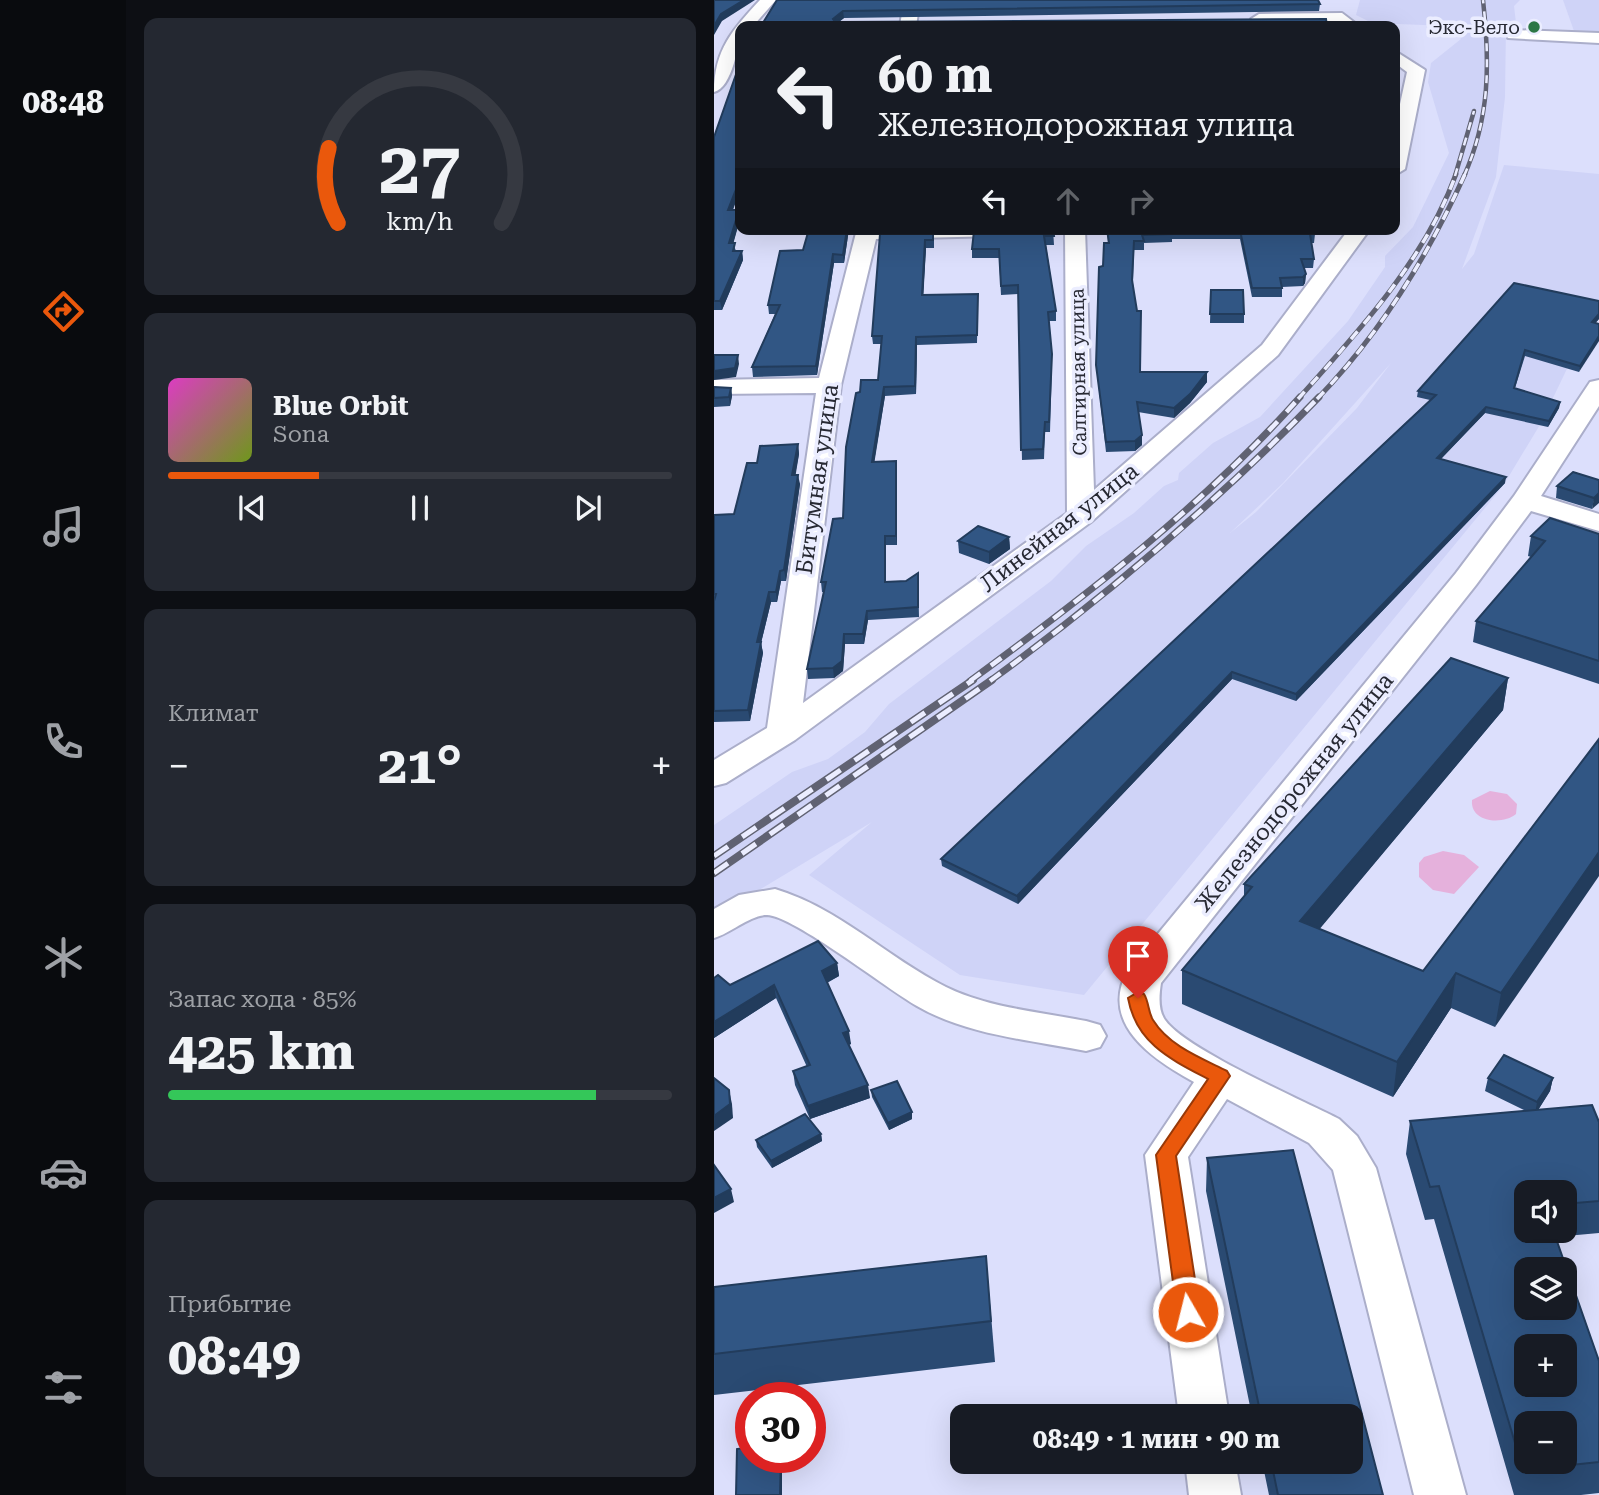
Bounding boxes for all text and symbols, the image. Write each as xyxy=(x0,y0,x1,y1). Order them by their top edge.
place label: Экс-Вело xyxy=(1428,16,1520,39)
marker: Экс-Вело xyxy=(1526,19,1542,35)
text: 60 m xyxy=(878,47,993,104)
icon: left xyxy=(763,49,854,140)
text: 08:48 xyxy=(22,83,104,121)
text: Железнодорожная улица xyxy=(878,106,1294,144)
text: 27 xyxy=(379,126,461,211)
icon: left xyxy=(976,182,1014,220)
icon: ahead xyxy=(1049,182,1087,220)
icon: right xyxy=(1122,182,1160,220)
text: km/h xyxy=(387,207,453,236)
icon: directions xyxy=(39,287,88,336)
street label: Салгирная улица xyxy=(1066,287,1091,456)
street label: Битумная улица xyxy=(791,382,844,576)
text: Blue Orbit xyxy=(273,391,409,421)
text: Sona xyxy=(273,421,329,448)
street label: Линейная улица xyxy=(975,457,1144,597)
icon: previous xyxy=(233,489,271,527)
icon: pause xyxy=(401,489,439,527)
icon: next xyxy=(569,489,607,527)
icon: music xyxy=(39,502,88,551)
street label: Железнодорожная улица xyxy=(1190,667,1399,917)
text: Климат xyxy=(168,700,259,727)
icon: phone xyxy=(39,717,88,766)
text: 21° xyxy=(378,735,462,796)
text: − xyxy=(168,744,189,788)
text: + xyxy=(651,744,672,788)
pin xyxy=(1108,926,1168,998)
icon: climate xyxy=(39,933,88,982)
icon: arrive xyxy=(1119,937,1157,975)
text: Запас хода · 85% xyxy=(168,986,357,1013)
text: 425 km xyxy=(168,1021,355,1082)
icon: car xyxy=(39,1148,88,1197)
map controls xyxy=(1514,1180,1577,1474)
button: sound xyxy=(1514,1180,1577,1243)
button: layers xyxy=(1514,1257,1577,1320)
position arrow xyxy=(1151,1275,1225,1349)
text: Прибытие xyxy=(168,1291,291,1318)
text: 08:49 xyxy=(168,1326,301,1387)
button: + xyxy=(1514,1334,1577,1397)
icon: filters xyxy=(39,1363,88,1412)
speed limit sign: 30 xyxy=(735,1382,826,1473)
button: − xyxy=(1514,1411,1577,1474)
text: 08:49 · 1 мин · 90 m xyxy=(1033,1424,1280,1454)

